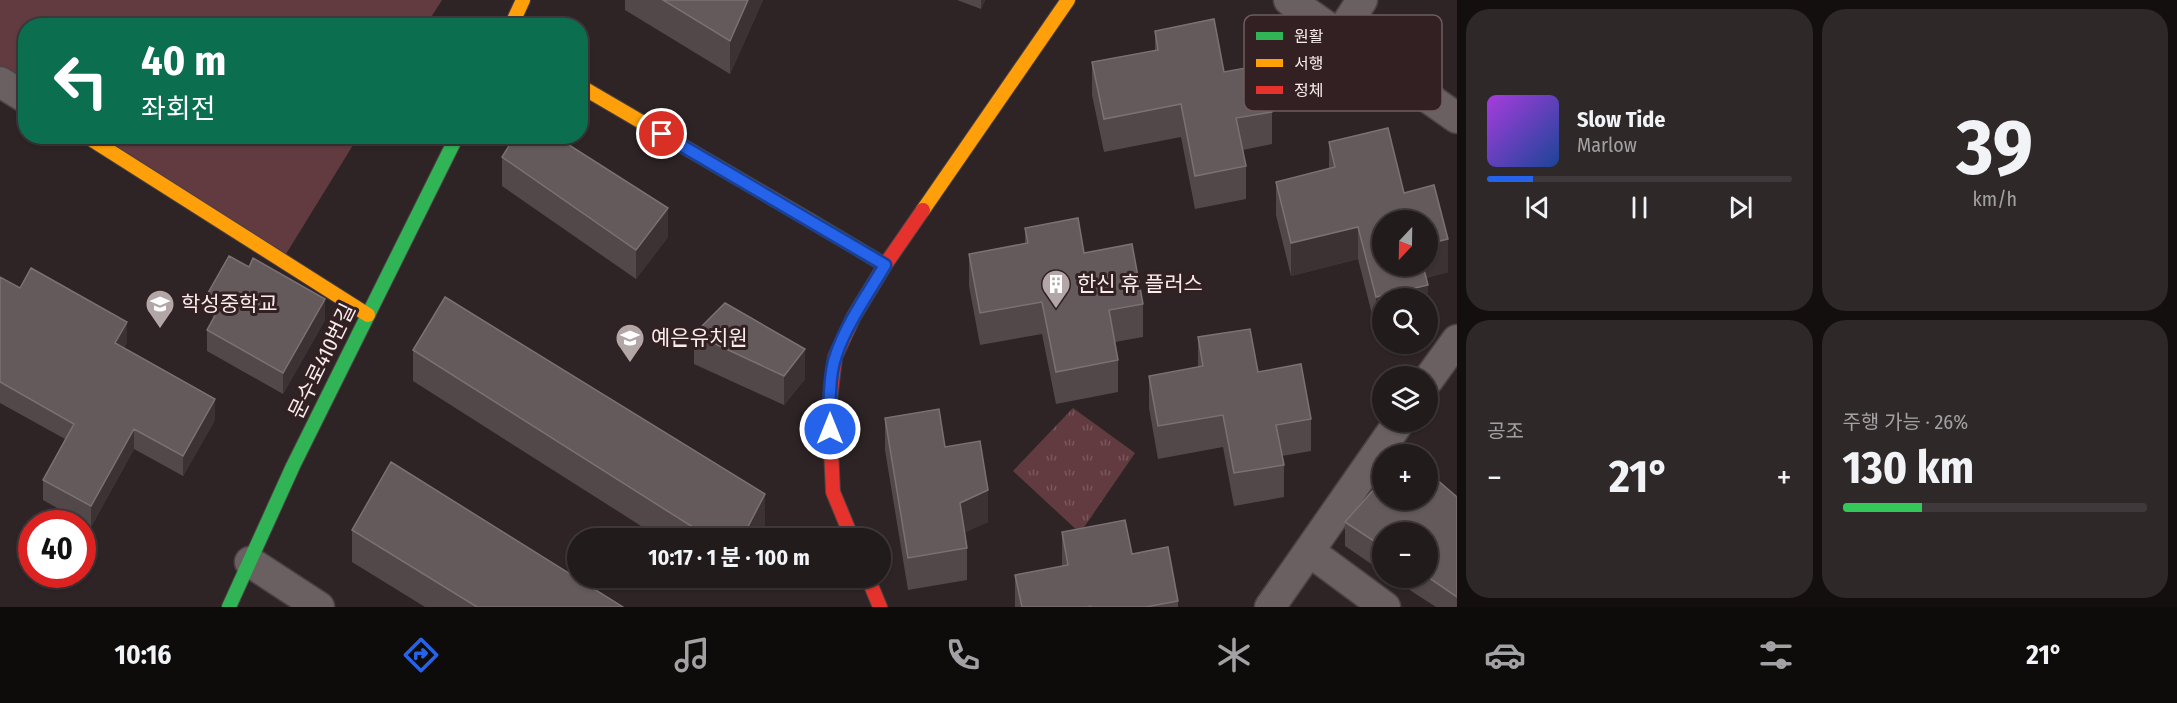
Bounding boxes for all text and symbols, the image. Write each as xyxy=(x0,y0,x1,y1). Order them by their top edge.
legend xyxy=(1244,15,1442,111)
text: 원활 xyxy=(1294,27,1324,46)
text: 40 m xyxy=(141,36,226,86)
icon: left xyxy=(42,42,120,120)
text: 서행 xyxy=(1294,54,1323,73)
text: 정체 xyxy=(1294,81,1323,100)
text: 좌회전 xyxy=(141,93,216,125)
text: 39 xyxy=(1956,101,2033,195)
text: Slow Tide xyxy=(1577,106,1665,133)
pin xyxy=(636,108,687,159)
icon: arrive xyxy=(645,117,678,150)
text: Marlow xyxy=(1577,133,1637,157)
text: km/h xyxy=(1972,187,2017,211)
icon: previous xyxy=(1521,191,1554,224)
icon: pause xyxy=(1623,191,1656,224)
icon: next xyxy=(1724,191,1757,224)
north arrow xyxy=(1372,210,1438,276)
map controls xyxy=(1372,210,1438,588)
building icon: 한신 휴 플러스 xyxy=(1040,268,1072,310)
place label: 한신 휴 플러스 xyxy=(1077,271,1203,297)
school or university icon: 학성중학교 xyxy=(144,288,176,330)
button: search xyxy=(1372,288,1438,354)
place label: 학성중학교 xyxy=(181,291,278,317)
street label: 문수로410번길 xyxy=(283,299,361,423)
school or university icon: 예은유치원 xyxy=(614,322,646,364)
place label: 예은유치원 xyxy=(651,325,748,351)
button: layers xyxy=(1372,366,1438,432)
position arrow xyxy=(798,397,862,461)
text: 주행 가능 · 26% xyxy=(1843,410,1968,434)
text: 공조 xyxy=(1487,419,1524,443)
text: 130 km xyxy=(1843,441,1974,495)
button: + xyxy=(1372,444,1438,510)
text: 21° xyxy=(1609,450,1669,504)
text: − xyxy=(1487,458,1502,498)
text: + xyxy=(1776,458,1792,498)
speed limit sign: 40 xyxy=(18,510,96,588)
button: − xyxy=(1372,522,1438,588)
text: 10:17 · 1 분 · 100 m xyxy=(648,544,810,571)
icon: directions xyxy=(400,634,442,676)
icon: music xyxy=(671,634,713,676)
icon: phone xyxy=(942,634,984,676)
icon: climate xyxy=(1213,634,1255,676)
icon: car xyxy=(1484,634,1526,676)
icon: filters xyxy=(1755,634,1797,676)
text: 10:16 xyxy=(114,639,171,671)
text: 21° xyxy=(2026,639,2062,671)

